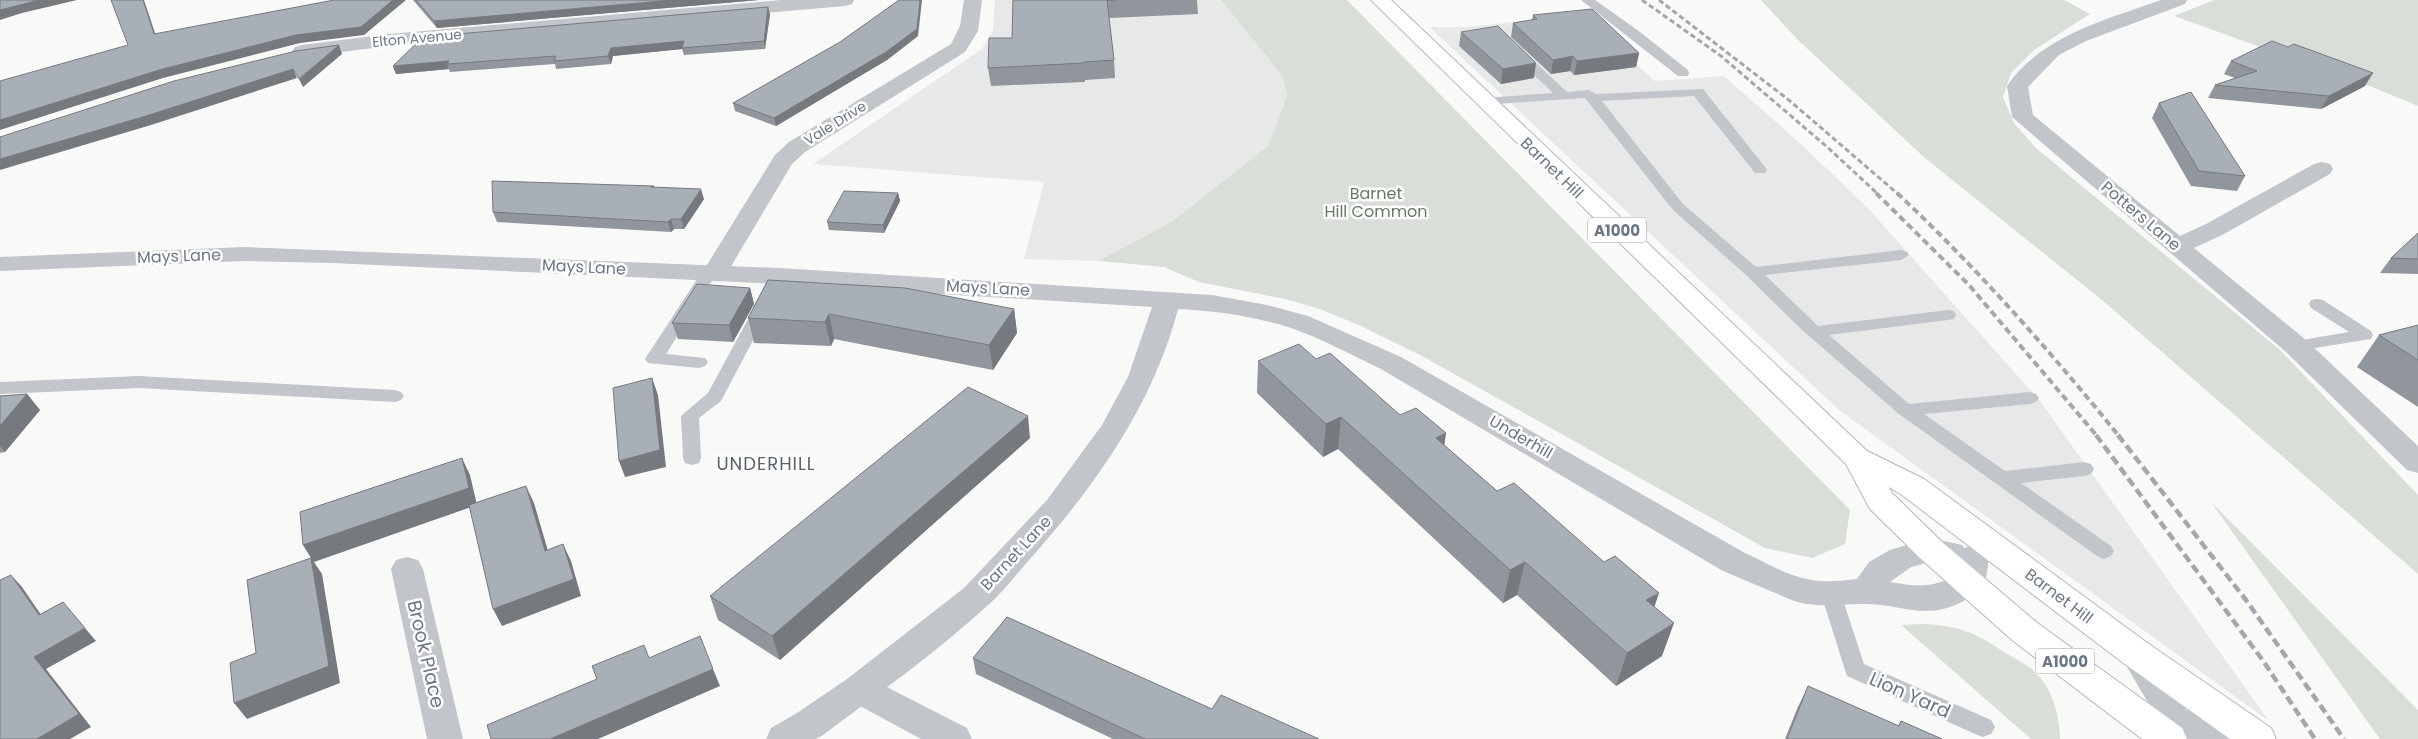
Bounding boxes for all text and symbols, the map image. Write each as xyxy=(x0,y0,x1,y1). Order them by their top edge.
street label: Elton Avenue xyxy=(371,24,463,52)
street label: Vale Drive xyxy=(800,96,870,150)
street label: Barnet Hill xyxy=(1515,132,1589,204)
street label: Potters Lane xyxy=(2096,176,2186,256)
park label: Barnet Hill Common xyxy=(1324,182,1428,223)
road number: A1000 xyxy=(1588,218,1646,242)
street label: Mays Lane xyxy=(137,243,222,269)
street label: Mays Lane xyxy=(541,253,627,281)
street label: Mays Lane xyxy=(945,274,1031,302)
street label: Underhill xyxy=(1485,410,1557,464)
district label: UNDERHILL xyxy=(716,451,816,476)
street label: Barnet Lane xyxy=(975,510,1057,595)
street label: Barnet Hill xyxy=(2020,563,2098,629)
street label: Brook Place xyxy=(401,597,451,711)
road number: A1000 xyxy=(2036,648,2094,674)
street label: Lion Yard xyxy=(1865,665,1955,725)

